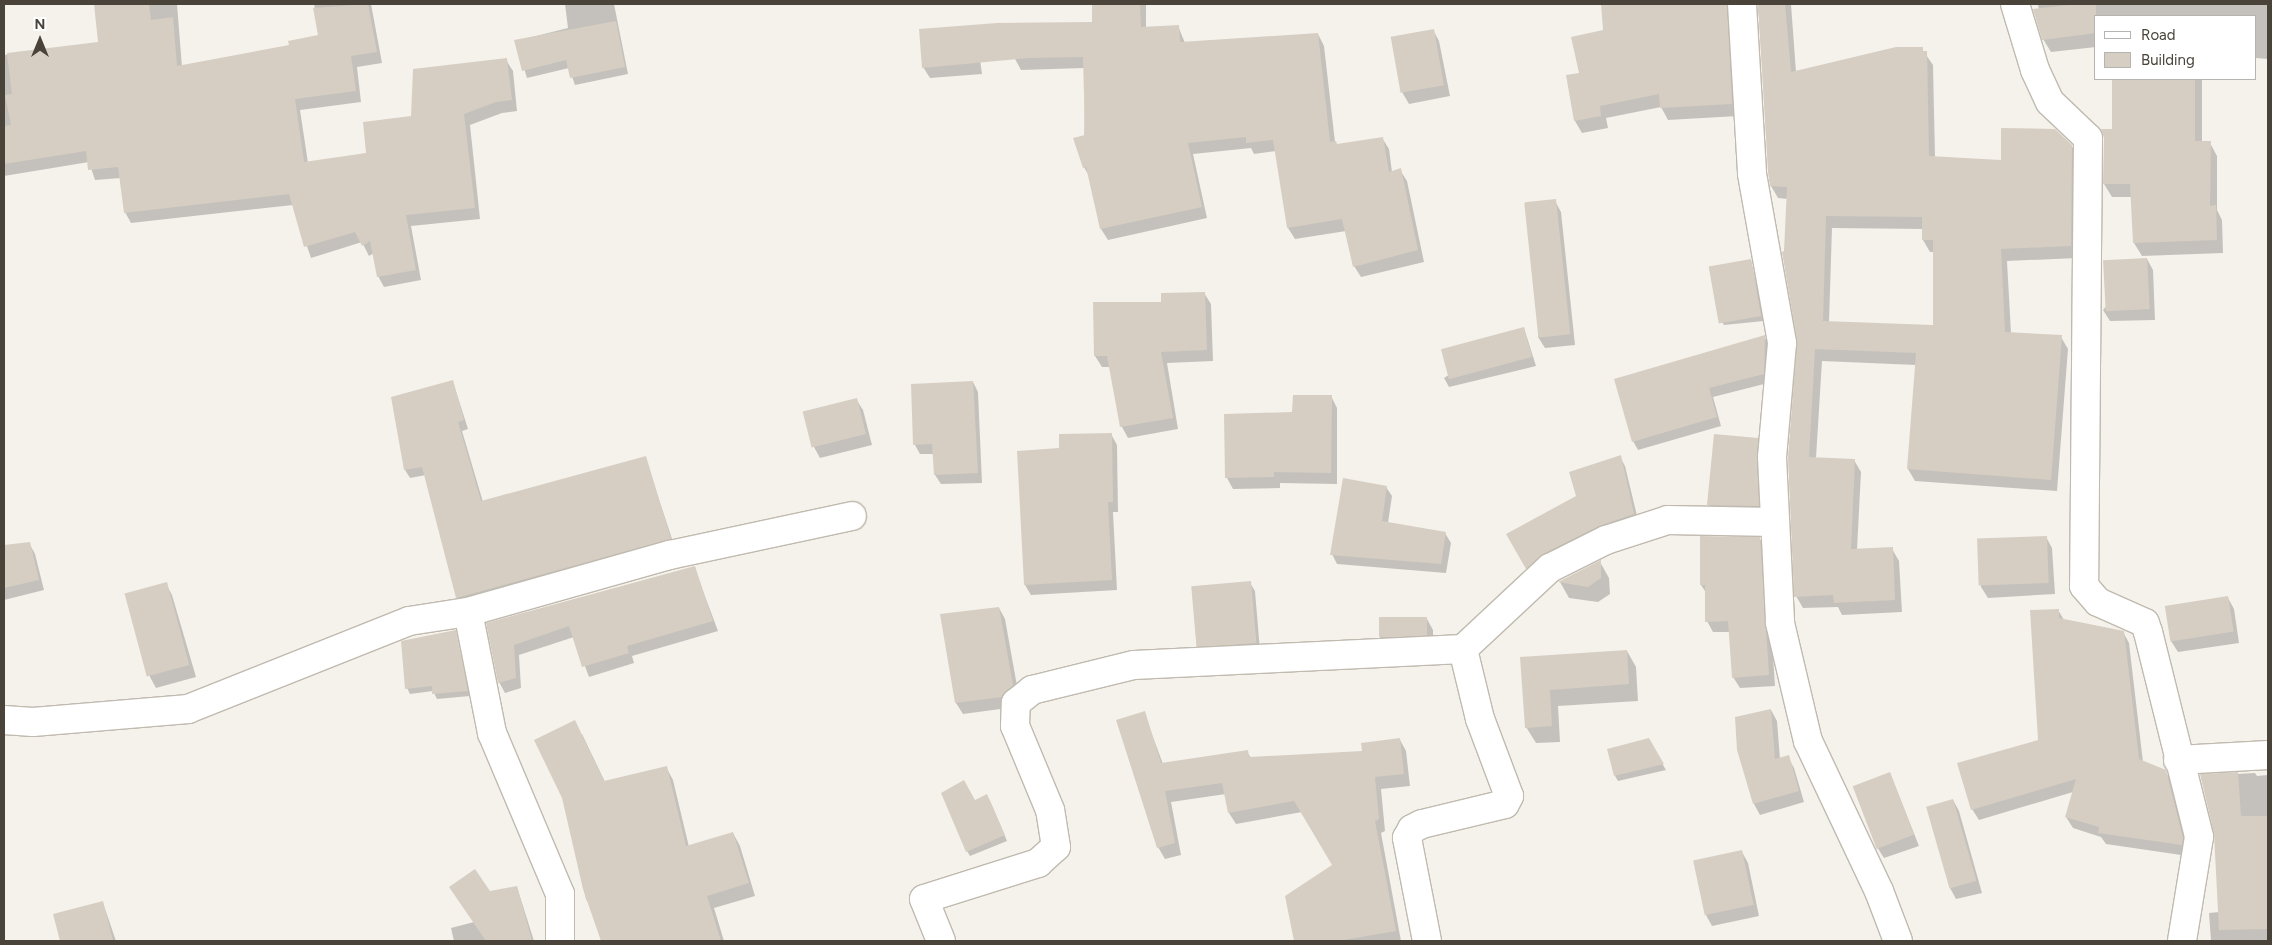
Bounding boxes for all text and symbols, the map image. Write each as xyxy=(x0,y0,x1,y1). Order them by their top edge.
north arrow xyxy=(15,15,65,65)
legend xyxy=(2094,15,2257,80)
text: N xyxy=(35,16,45,33)
text: Road xyxy=(2141,26,2176,44)
text: Building xyxy=(2141,51,2195,69)

